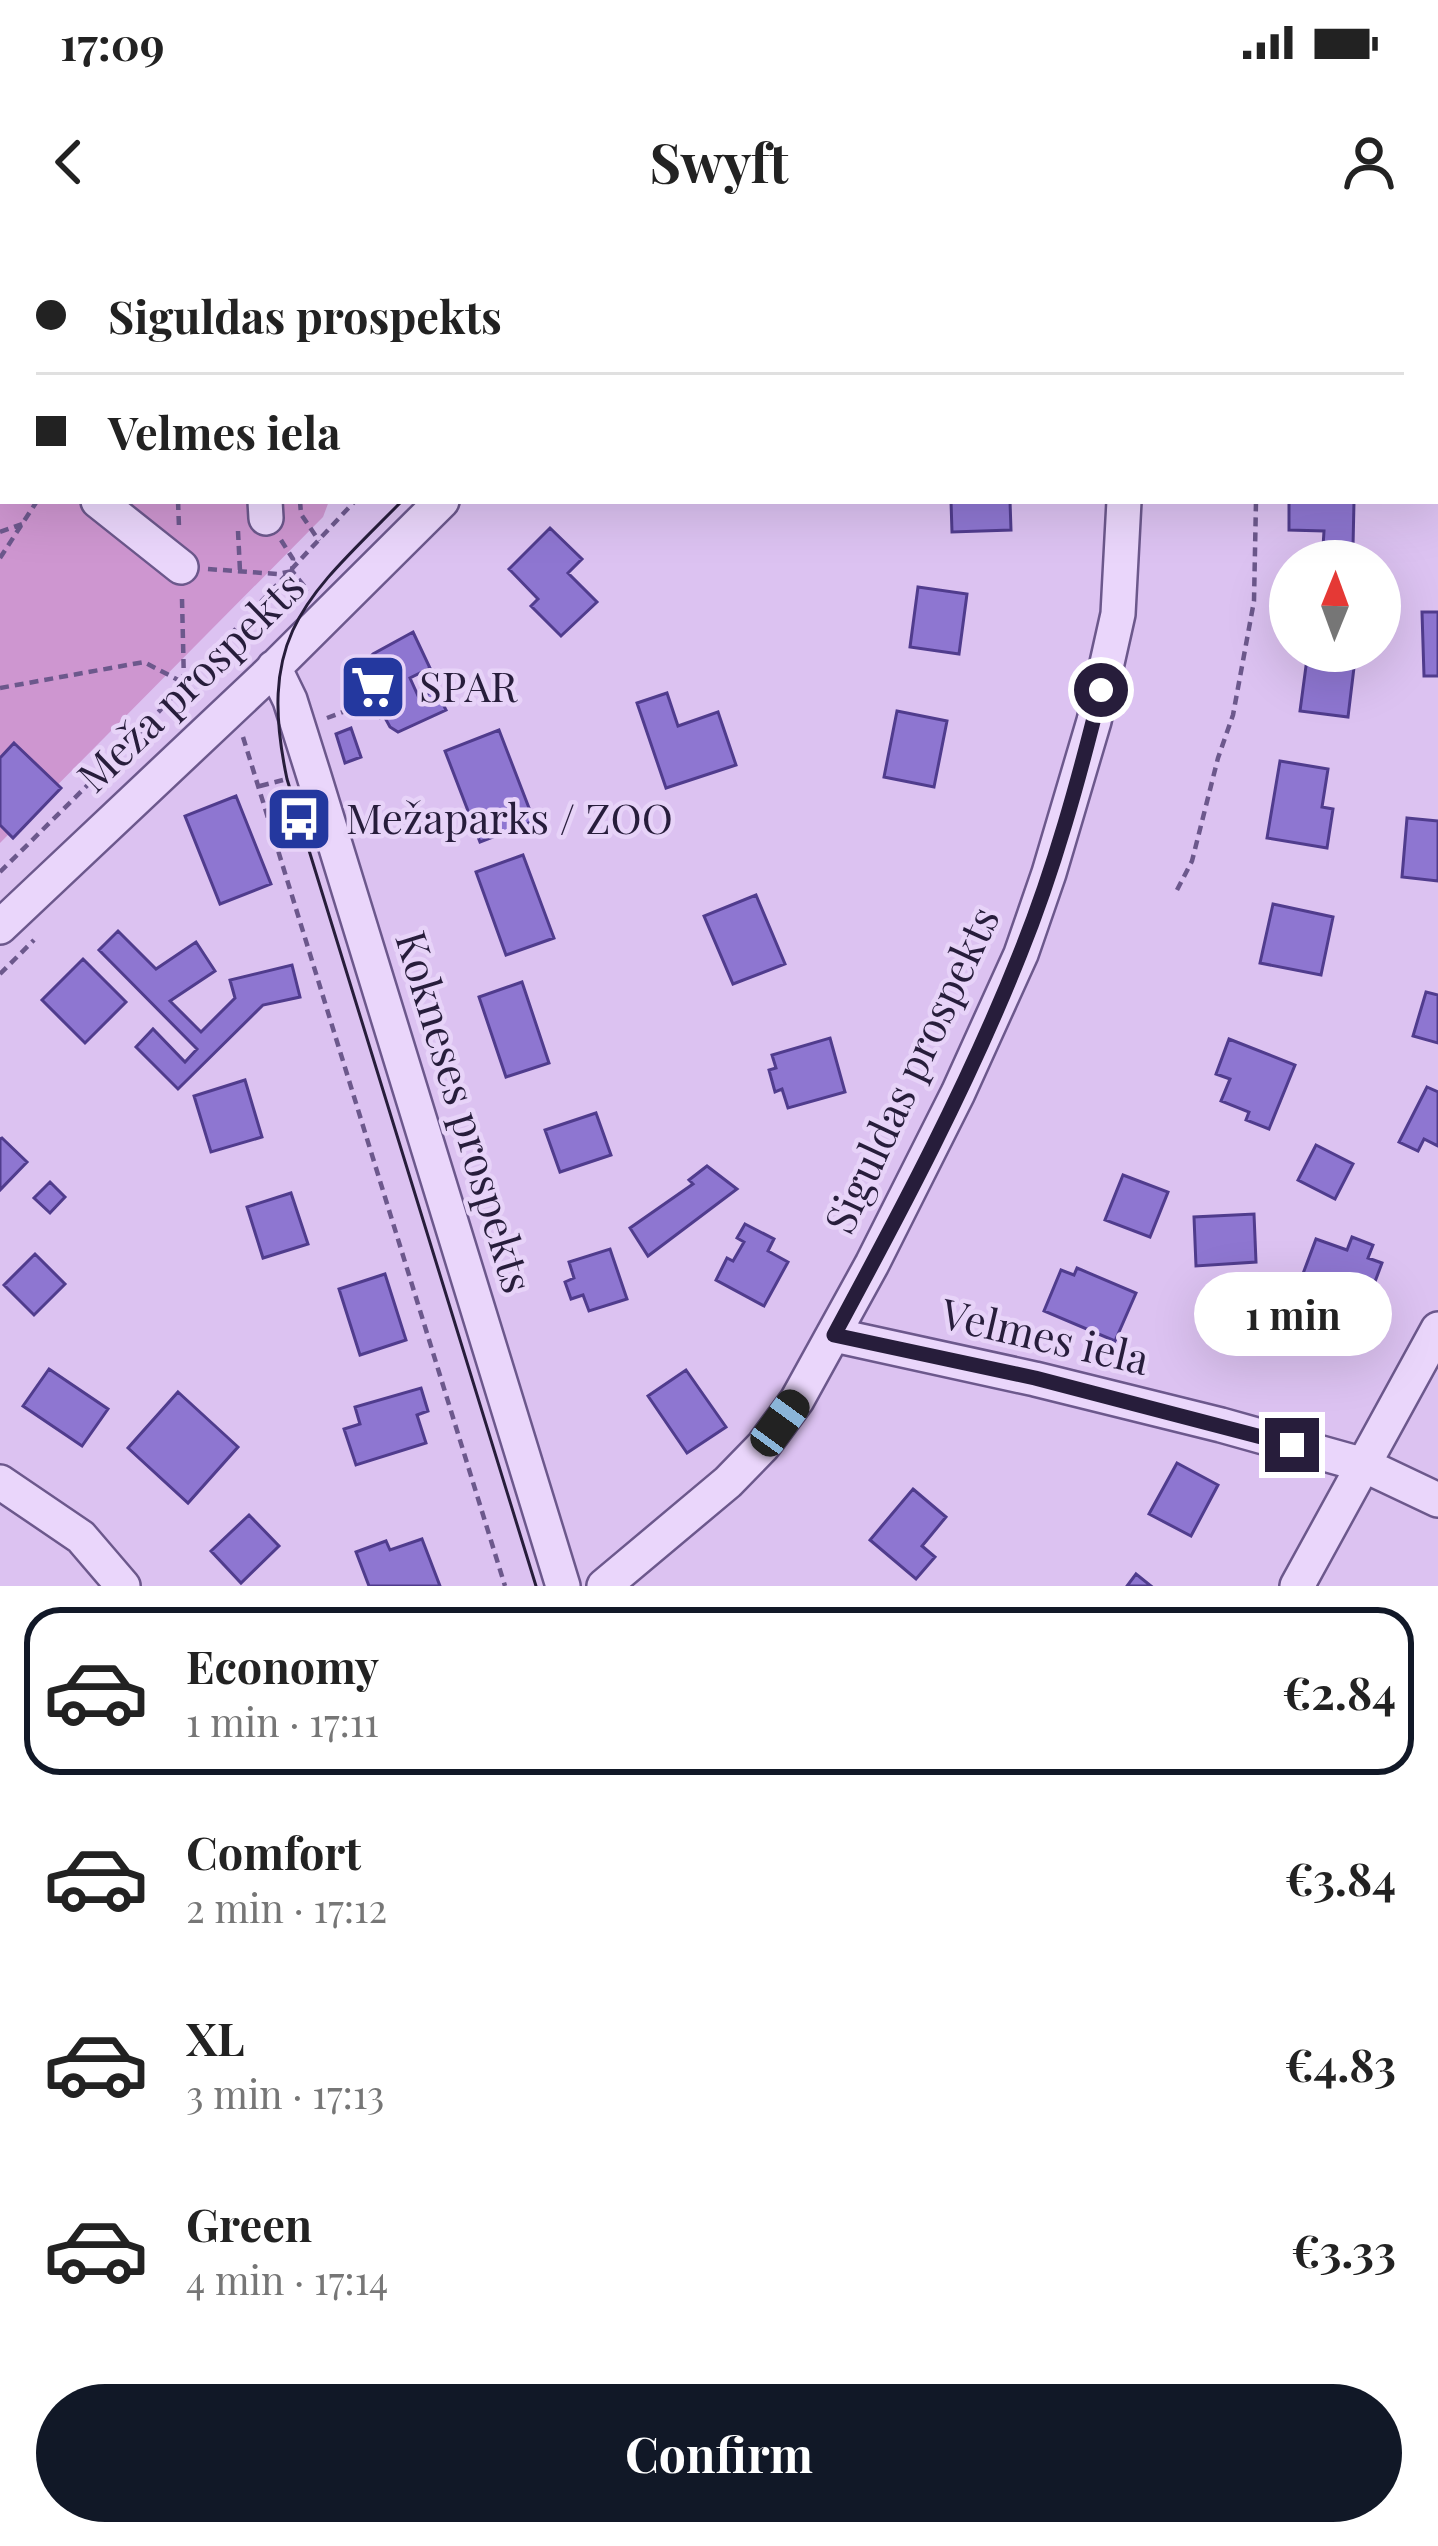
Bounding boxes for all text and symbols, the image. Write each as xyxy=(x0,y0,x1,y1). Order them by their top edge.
text: 17:09 xyxy=(60,12,165,72)
text: Swyft xyxy=(649,126,789,198)
icon: back xyxy=(36,129,102,195)
icon: person xyxy=(1336,129,1402,195)
text: Siguldas prospekts xyxy=(108,285,502,345)
text: Velmes iela xyxy=(108,401,341,461)
north arrow xyxy=(1269,540,1401,672)
map controls xyxy=(1269,540,1401,672)
street label: Meža prospekts xyxy=(64,558,315,803)
supermarket icon: SPAR xyxy=(338,652,408,722)
place label: SPAR xyxy=(419,657,518,713)
route start xyxy=(1074,663,1128,717)
bus stop icon: Mežaparks / ZOO xyxy=(264,784,334,854)
place label: Mežaparks / ZOO xyxy=(346,789,673,845)
street label: Siguldas prospekts xyxy=(810,897,1010,1241)
street label: Kokneses prospekts xyxy=(384,924,548,1299)
callout: 1 min xyxy=(1193,1271,1391,1355)
street label: Velmes iela xyxy=(935,1284,1155,1386)
text: 1 min xyxy=(1245,1288,1341,1340)
car xyxy=(744,1383,816,1463)
route end xyxy=(1265,1418,1319,1472)
text: Economy xyxy=(186,1635,379,1695)
icon: car xyxy=(42,1637,150,1745)
text: €2.84 xyxy=(1283,1661,1396,1721)
text: 1 min · 17:11 xyxy=(186,1695,379,1747)
text: Comfort xyxy=(186,1821,361,1881)
icon: car xyxy=(42,1823,150,1931)
text: €3.84 xyxy=(1285,1847,1396,1907)
text: 2 min · 17:12 xyxy=(186,1881,387,1933)
text: XL xyxy=(186,2007,245,2067)
icon: car xyxy=(42,2009,150,2117)
text: €4.83 xyxy=(1285,2033,1396,2093)
text: 3 min · 17:13 xyxy=(186,2067,384,2119)
text: Green xyxy=(186,2193,312,2253)
icon: car xyxy=(42,2195,150,2303)
text: €3.33 xyxy=(1291,2219,1396,2279)
text: 4 min · 17:14 xyxy=(186,2253,388,2305)
button: Confirm xyxy=(36,2384,1402,2522)

